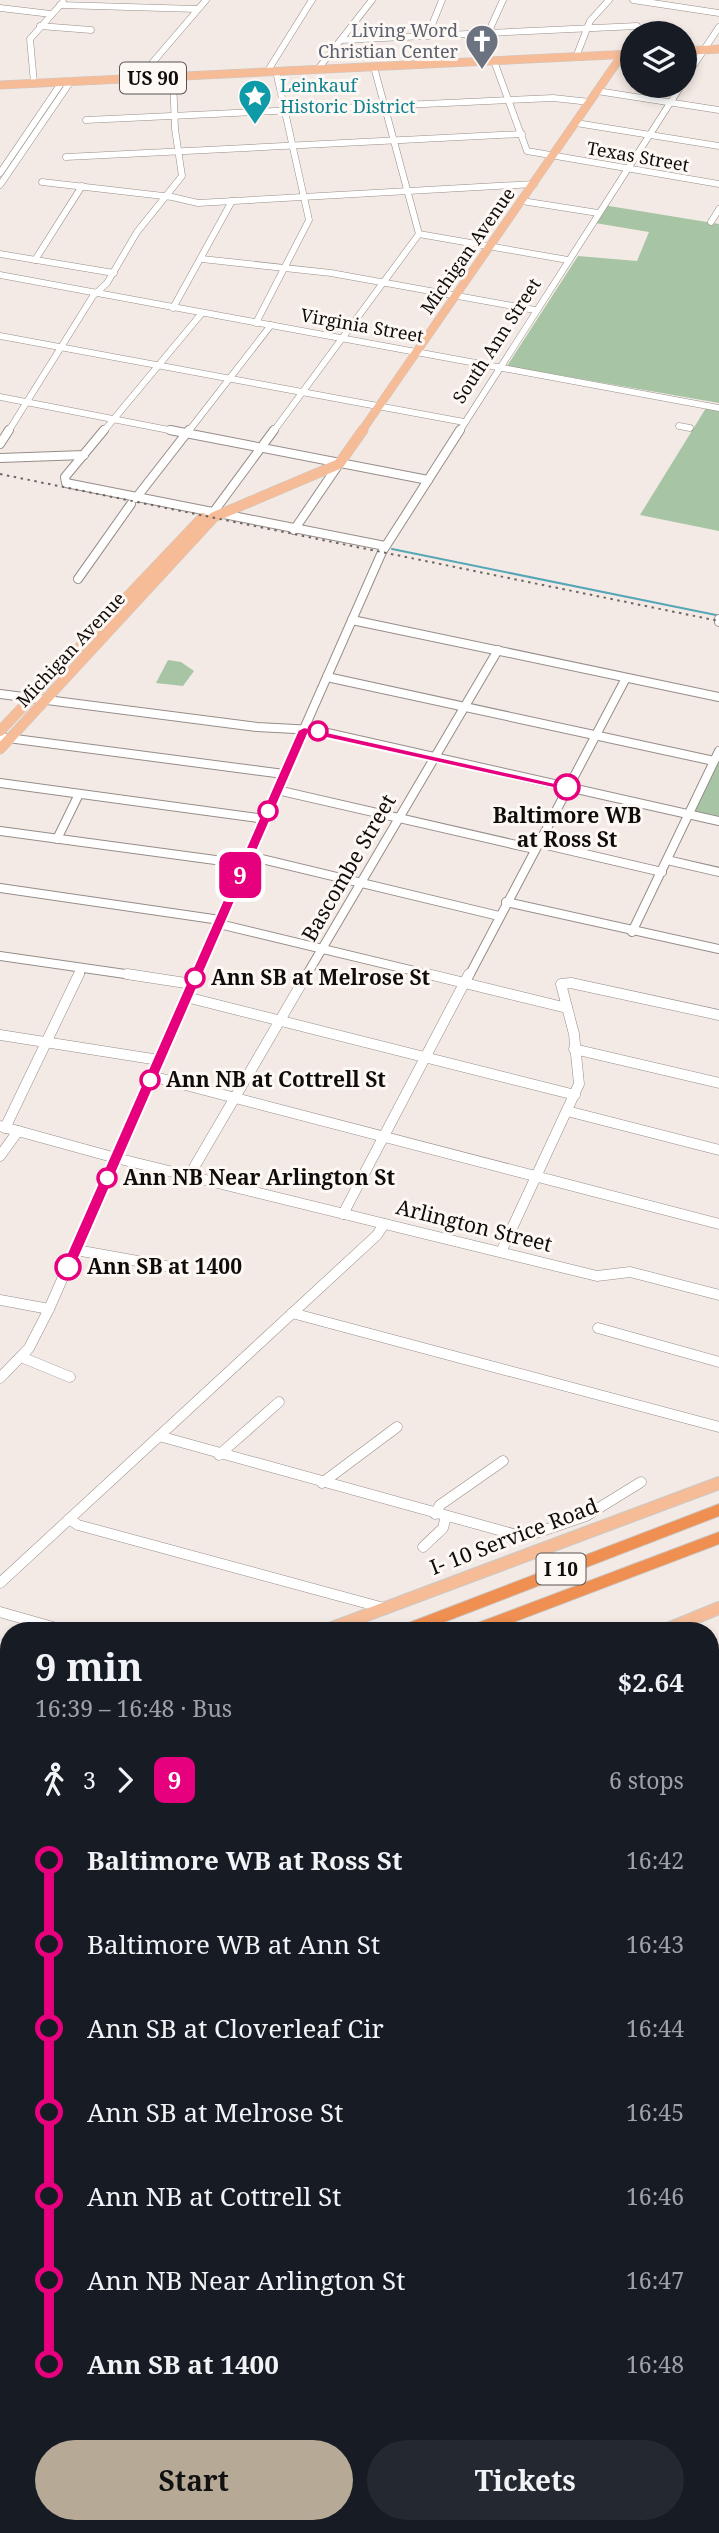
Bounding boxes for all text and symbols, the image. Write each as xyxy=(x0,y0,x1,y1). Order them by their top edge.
place label: Living Word Christian Center xyxy=(318,18,459,63)
map controls xyxy=(620,21,697,98)
button: layers xyxy=(620,21,697,98)
church icon: Living Word Christian Center xyxy=(463,22,501,71)
road number: US 90 xyxy=(120,62,186,94)
place label: Leinkauf Historic District xyxy=(280,73,415,118)
place icon: Leinkauf Historic District xyxy=(236,77,274,126)
street label: Texas Street xyxy=(585,135,691,177)
street label: Michigan Avenue xyxy=(415,182,520,318)
street label: South Ann Street xyxy=(447,273,546,408)
street label: Virginia Street xyxy=(299,302,425,348)
street label: Michigan Avenue xyxy=(11,587,130,712)
unlabelled marker xyxy=(308,721,328,741)
marker: Baltimore WB at Ross St xyxy=(554,774,580,800)
street label: Bascombe Street xyxy=(295,789,402,946)
unlabelled marker xyxy=(258,801,278,821)
place label: Baltimore WB at Ross St xyxy=(493,801,641,853)
line badge: 9 xyxy=(217,852,263,898)
text: 9 xyxy=(233,858,247,891)
place label: Ann SB at Melrose St xyxy=(211,963,431,991)
marker: Ann SB at Melrose St xyxy=(185,968,205,988)
place label: Ann NB at Cottrell St xyxy=(166,1065,386,1093)
marker: Ann NB at Cottrell St xyxy=(140,1070,160,1090)
place label: Ann NB Near Arlington St xyxy=(123,1163,395,1191)
marker: Ann NB Near Arlington St xyxy=(97,1168,117,1188)
street label: Arlington Street xyxy=(393,1192,555,1258)
place label: Ann SB at 1400 xyxy=(87,1252,242,1280)
marker: Ann SB at 1400 xyxy=(55,1254,81,1280)
street label: I- 10 Service Road xyxy=(426,1491,602,1581)
road number: I 10 xyxy=(536,1554,586,1584)
text: 9 min xyxy=(35,1640,143,1692)
text: $2.64 xyxy=(618,1664,684,1700)
text: 16:39 – 16:48 · Bus xyxy=(35,1692,232,1724)
icon: walk xyxy=(35,1761,73,1799)
icon: forward xyxy=(106,1761,144,1799)
text: 9 xyxy=(168,1763,181,1796)
text: 3 xyxy=(83,1764,96,1796)
text: 6 stops xyxy=(609,1764,684,1796)
text: Baltimore WB at Ross St xyxy=(87,1842,402,1878)
text: 16:42 xyxy=(626,1844,684,1876)
text: Baltimore WB at Ann St xyxy=(87,1926,380,1962)
text: 16:43 xyxy=(626,1928,684,1960)
text: Ann SB at Cloverleaf Cir xyxy=(87,2010,384,2046)
text: 16:44 xyxy=(626,2012,684,2044)
text: Ann SB at Melrose St xyxy=(87,2094,343,2130)
text: 16:45 xyxy=(626,2096,684,2128)
text: Ann NB at Cottrell St xyxy=(87,2178,341,2214)
text: 16:46 xyxy=(626,2180,684,2212)
text: Ann NB Near Arlington St xyxy=(87,2262,405,2298)
text: 16:47 xyxy=(626,2264,684,2296)
text: Ann SB at 1400 xyxy=(87,2346,279,2382)
text: 16:48 xyxy=(626,2348,684,2380)
button: Start xyxy=(35,2440,353,2520)
button: Tickets xyxy=(367,2440,684,2520)

